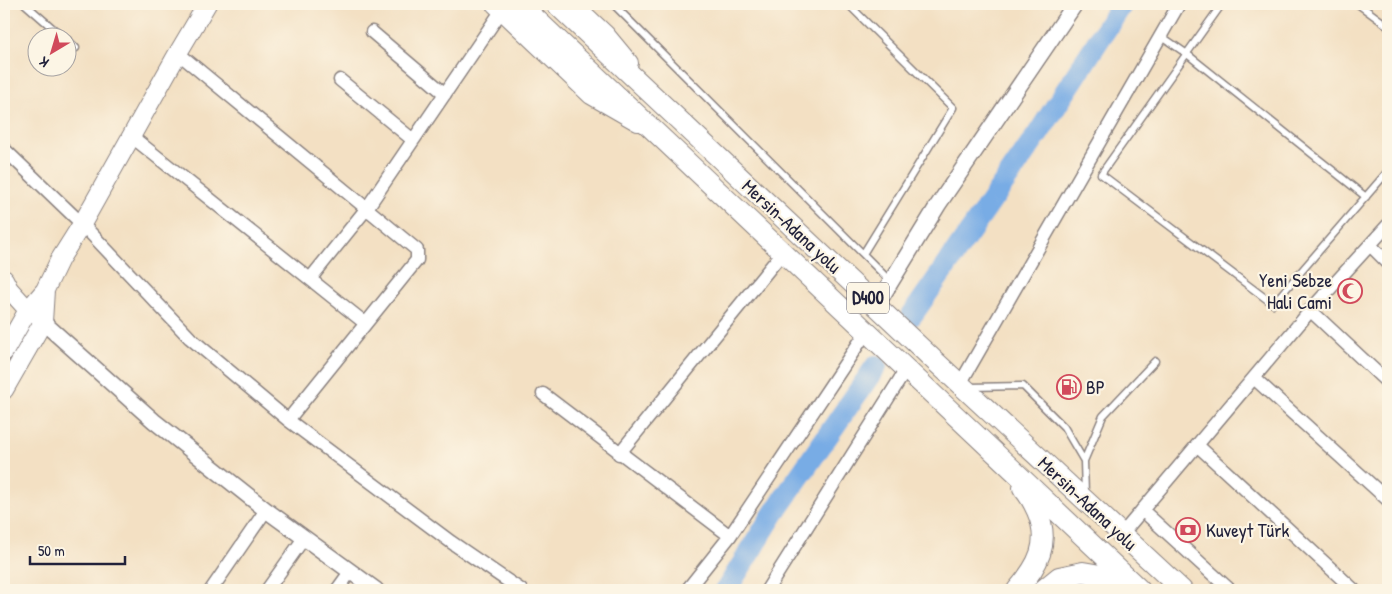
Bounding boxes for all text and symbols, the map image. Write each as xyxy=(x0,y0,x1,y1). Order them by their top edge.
north arrow xyxy=(28,28,78,78)
text: K xyxy=(34,52,52,72)
street label: Mersin-Adana yolu xyxy=(737,173,848,279)
place label: Yeni Sebze Hali Cami xyxy=(1259,267,1332,315)
mosque icon: Yeni Sebze Hali Cami xyxy=(1337,278,1363,304)
road number: D400 xyxy=(847,282,889,314)
fuel station icon: BP xyxy=(1056,374,1082,400)
place label: BP xyxy=(1086,374,1105,400)
street label: Mersin-Adana yolu xyxy=(1033,450,1144,556)
bank icon: Kuveyt Türk xyxy=(1175,517,1201,543)
place label: Kuveyt Türk xyxy=(1206,517,1289,543)
scale bar xyxy=(30,534,125,566)
text: 50 m xyxy=(38,540,65,561)

